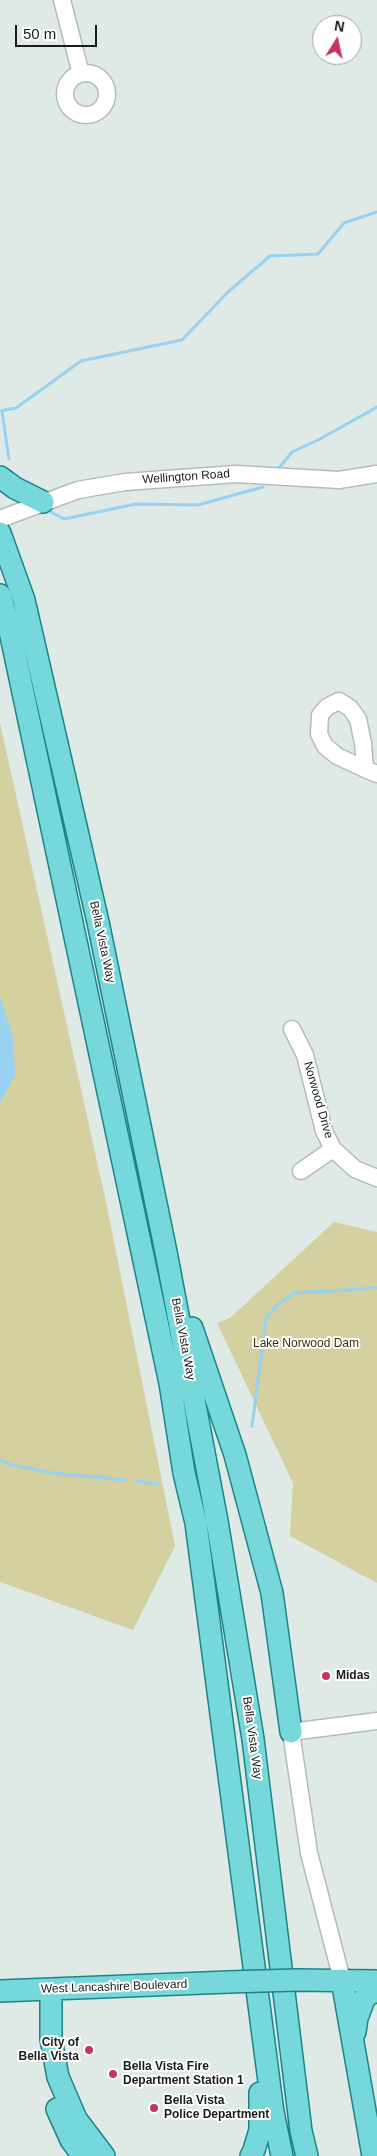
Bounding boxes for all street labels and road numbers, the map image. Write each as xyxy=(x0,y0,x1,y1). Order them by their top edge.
street label: Wellington Road xyxy=(142,467,230,487)
street label: Bella Vista Way xyxy=(86,900,118,984)
street label: Norwood Drive xyxy=(300,1060,336,1140)
street label: Bella Vista Way xyxy=(168,1297,198,1381)
street label: Bella Vista Way xyxy=(239,1696,265,1780)
street label: West Lancashire Boulevard xyxy=(41,1977,187,1997)

